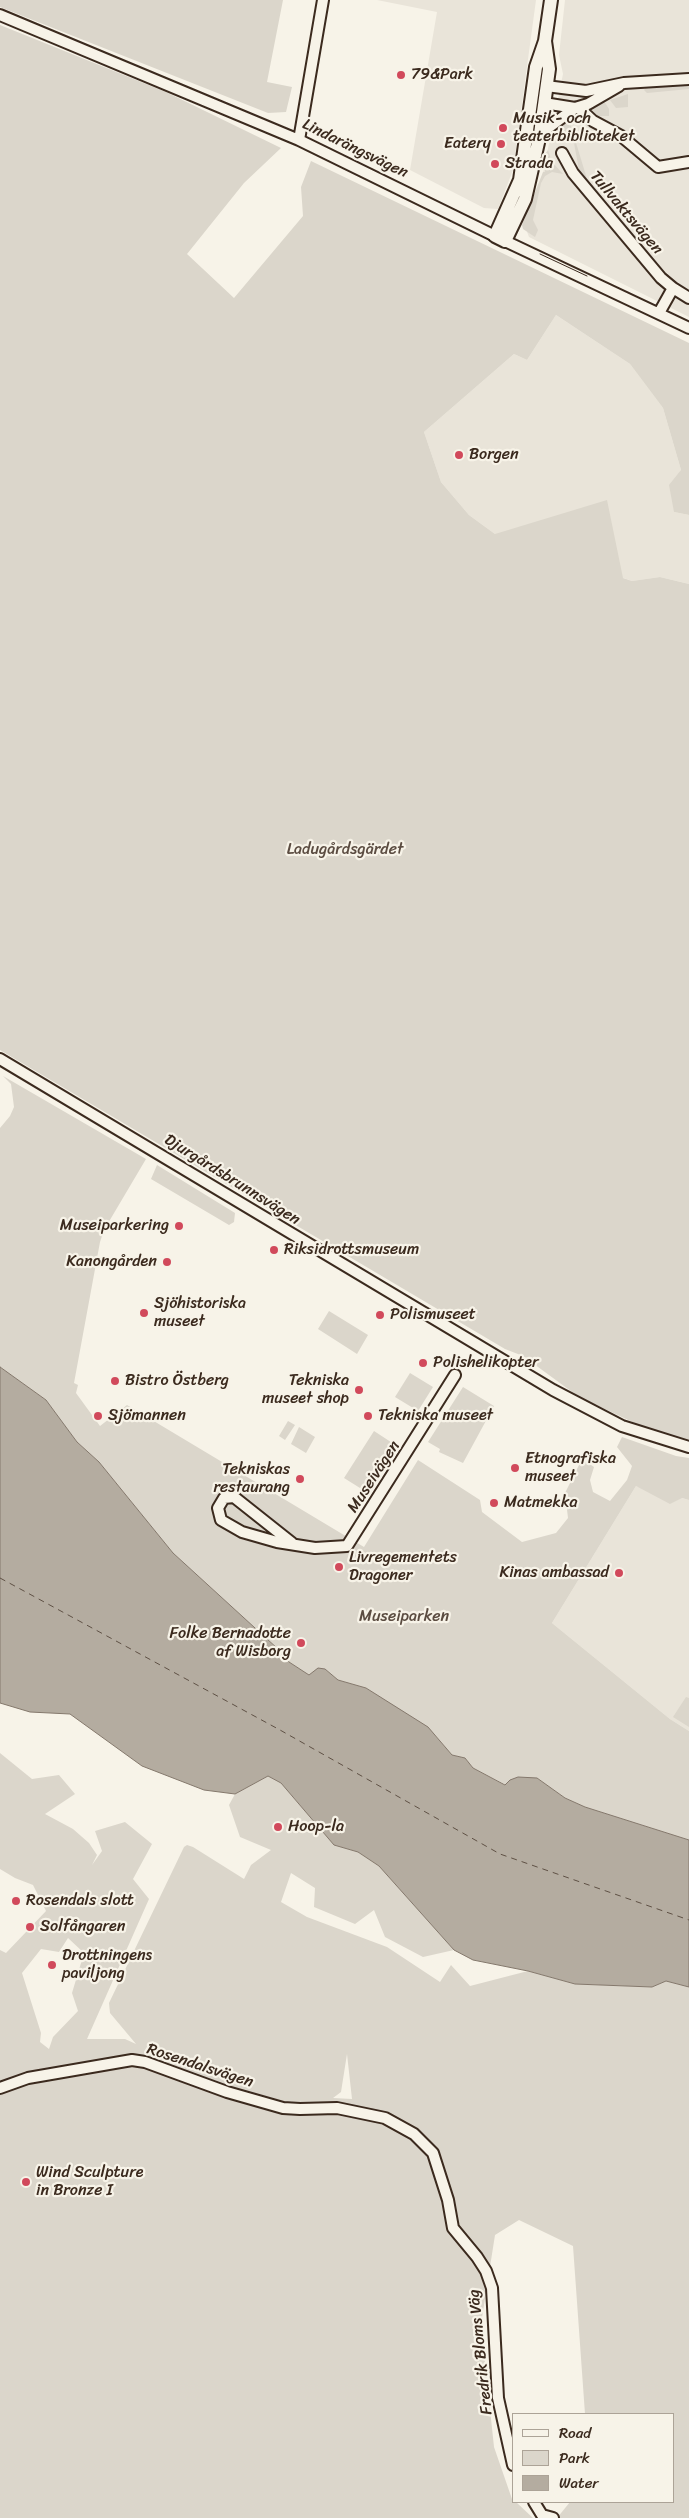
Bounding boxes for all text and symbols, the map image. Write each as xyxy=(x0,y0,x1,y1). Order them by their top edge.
place label: 79&Park xyxy=(411,65,473,85)
marker: 79&Park xyxy=(395,69,407,81)
place label: Musik- och teaterbiblioteket xyxy=(513,109,635,147)
street label: Lindarängsvägen xyxy=(299,115,411,183)
marker: Musik- och teaterbiblioteket xyxy=(497,122,509,134)
place label: Eatery xyxy=(444,134,491,154)
marker: Eatery xyxy=(495,138,507,150)
place label: Strada xyxy=(505,154,553,174)
marker: Strada xyxy=(489,158,501,170)
street label: Tullvaktsvägen xyxy=(585,167,667,259)
place label: Borgen xyxy=(469,445,519,465)
marker: Borgen xyxy=(453,449,465,461)
park label: Ladugårdsgärdet xyxy=(287,840,403,860)
street label: Djurgårdsbrunnsvägen xyxy=(161,1130,303,1230)
place label: Museiparkering xyxy=(60,1216,169,1236)
marker: Museiparkering xyxy=(173,1220,185,1232)
place label: Riksidrottsmuseum xyxy=(284,1240,419,1260)
marker: Riksidrottsmuseum xyxy=(268,1244,280,1256)
place label: Kanongården xyxy=(66,1252,157,1272)
marker: Kanongården xyxy=(161,1256,173,1268)
place label: Sjöhistoriska museet xyxy=(154,1294,246,1332)
place label: Polismuseet xyxy=(390,1305,476,1325)
marker: Sjöhistoriska museet xyxy=(138,1307,150,1319)
marker: Polismuseet xyxy=(374,1309,386,1321)
place label: Polishelikopter xyxy=(433,1353,539,1373)
marker: Polishelikopter xyxy=(417,1357,429,1369)
place label: Bistro Östberg xyxy=(125,1371,229,1391)
place label: Tekniska museet shop xyxy=(262,1371,349,1409)
marker: Bistro Östberg xyxy=(109,1375,121,1387)
marker: Tekniska museet shop xyxy=(353,1384,365,1396)
place label: Sjömannen xyxy=(108,1406,186,1426)
place label: Tekniska museet xyxy=(378,1406,493,1426)
marker: Sjömannen xyxy=(92,1410,104,1422)
marker: Tekniska museet xyxy=(362,1410,374,1422)
street label: Museivägen xyxy=(344,1437,404,1517)
place label: Etnografiska museet xyxy=(525,1449,616,1487)
place label: Tekniskas restaurang xyxy=(214,1460,290,1498)
marker: Etnografiska museet xyxy=(509,1462,521,1474)
marker: Tekniskas restaurang xyxy=(294,1473,306,1485)
place label: Matmekka xyxy=(504,1493,578,1513)
marker: Matmekka xyxy=(488,1497,500,1509)
place label: Livregementets Dragoner xyxy=(349,1548,457,1586)
marker: Livregementets Dragoner xyxy=(333,1561,345,1573)
place label: Kinas ambassad xyxy=(499,1563,609,1583)
marker: Kinas ambassad xyxy=(613,1567,625,1579)
park label: Museiparken xyxy=(359,1607,449,1627)
place label: Folke Bernadotte af Wisborg xyxy=(169,1624,291,1662)
marker: Folke Bernadotte af Wisborg xyxy=(295,1637,307,1649)
place label: Hoop-la xyxy=(288,1817,344,1837)
marker: Hoop-la xyxy=(272,1821,284,1833)
place label: Rosendals slott xyxy=(26,1891,134,1911)
marker: Rosendals slott xyxy=(10,1895,22,1907)
place label: Solfångaren xyxy=(40,1917,125,1937)
marker: Solfångaren xyxy=(24,1921,36,1933)
place label: Drottningens paviljong xyxy=(62,1946,152,1984)
marker: Drottningens paviljong xyxy=(46,1959,58,1971)
street label: Rosendalsvägen xyxy=(144,2040,256,2092)
place label: Wind Sculpture in Bronze I xyxy=(36,2163,143,2201)
marker: Wind Sculpture in Bronze I xyxy=(20,2176,32,2188)
street label: Fredrik Bloms Väg xyxy=(465,2288,497,2416)
legend xyxy=(512,2413,674,2503)
text: Road xyxy=(559,2420,591,2446)
text: Park xyxy=(559,2445,590,2471)
text: Water xyxy=(559,2470,599,2496)

